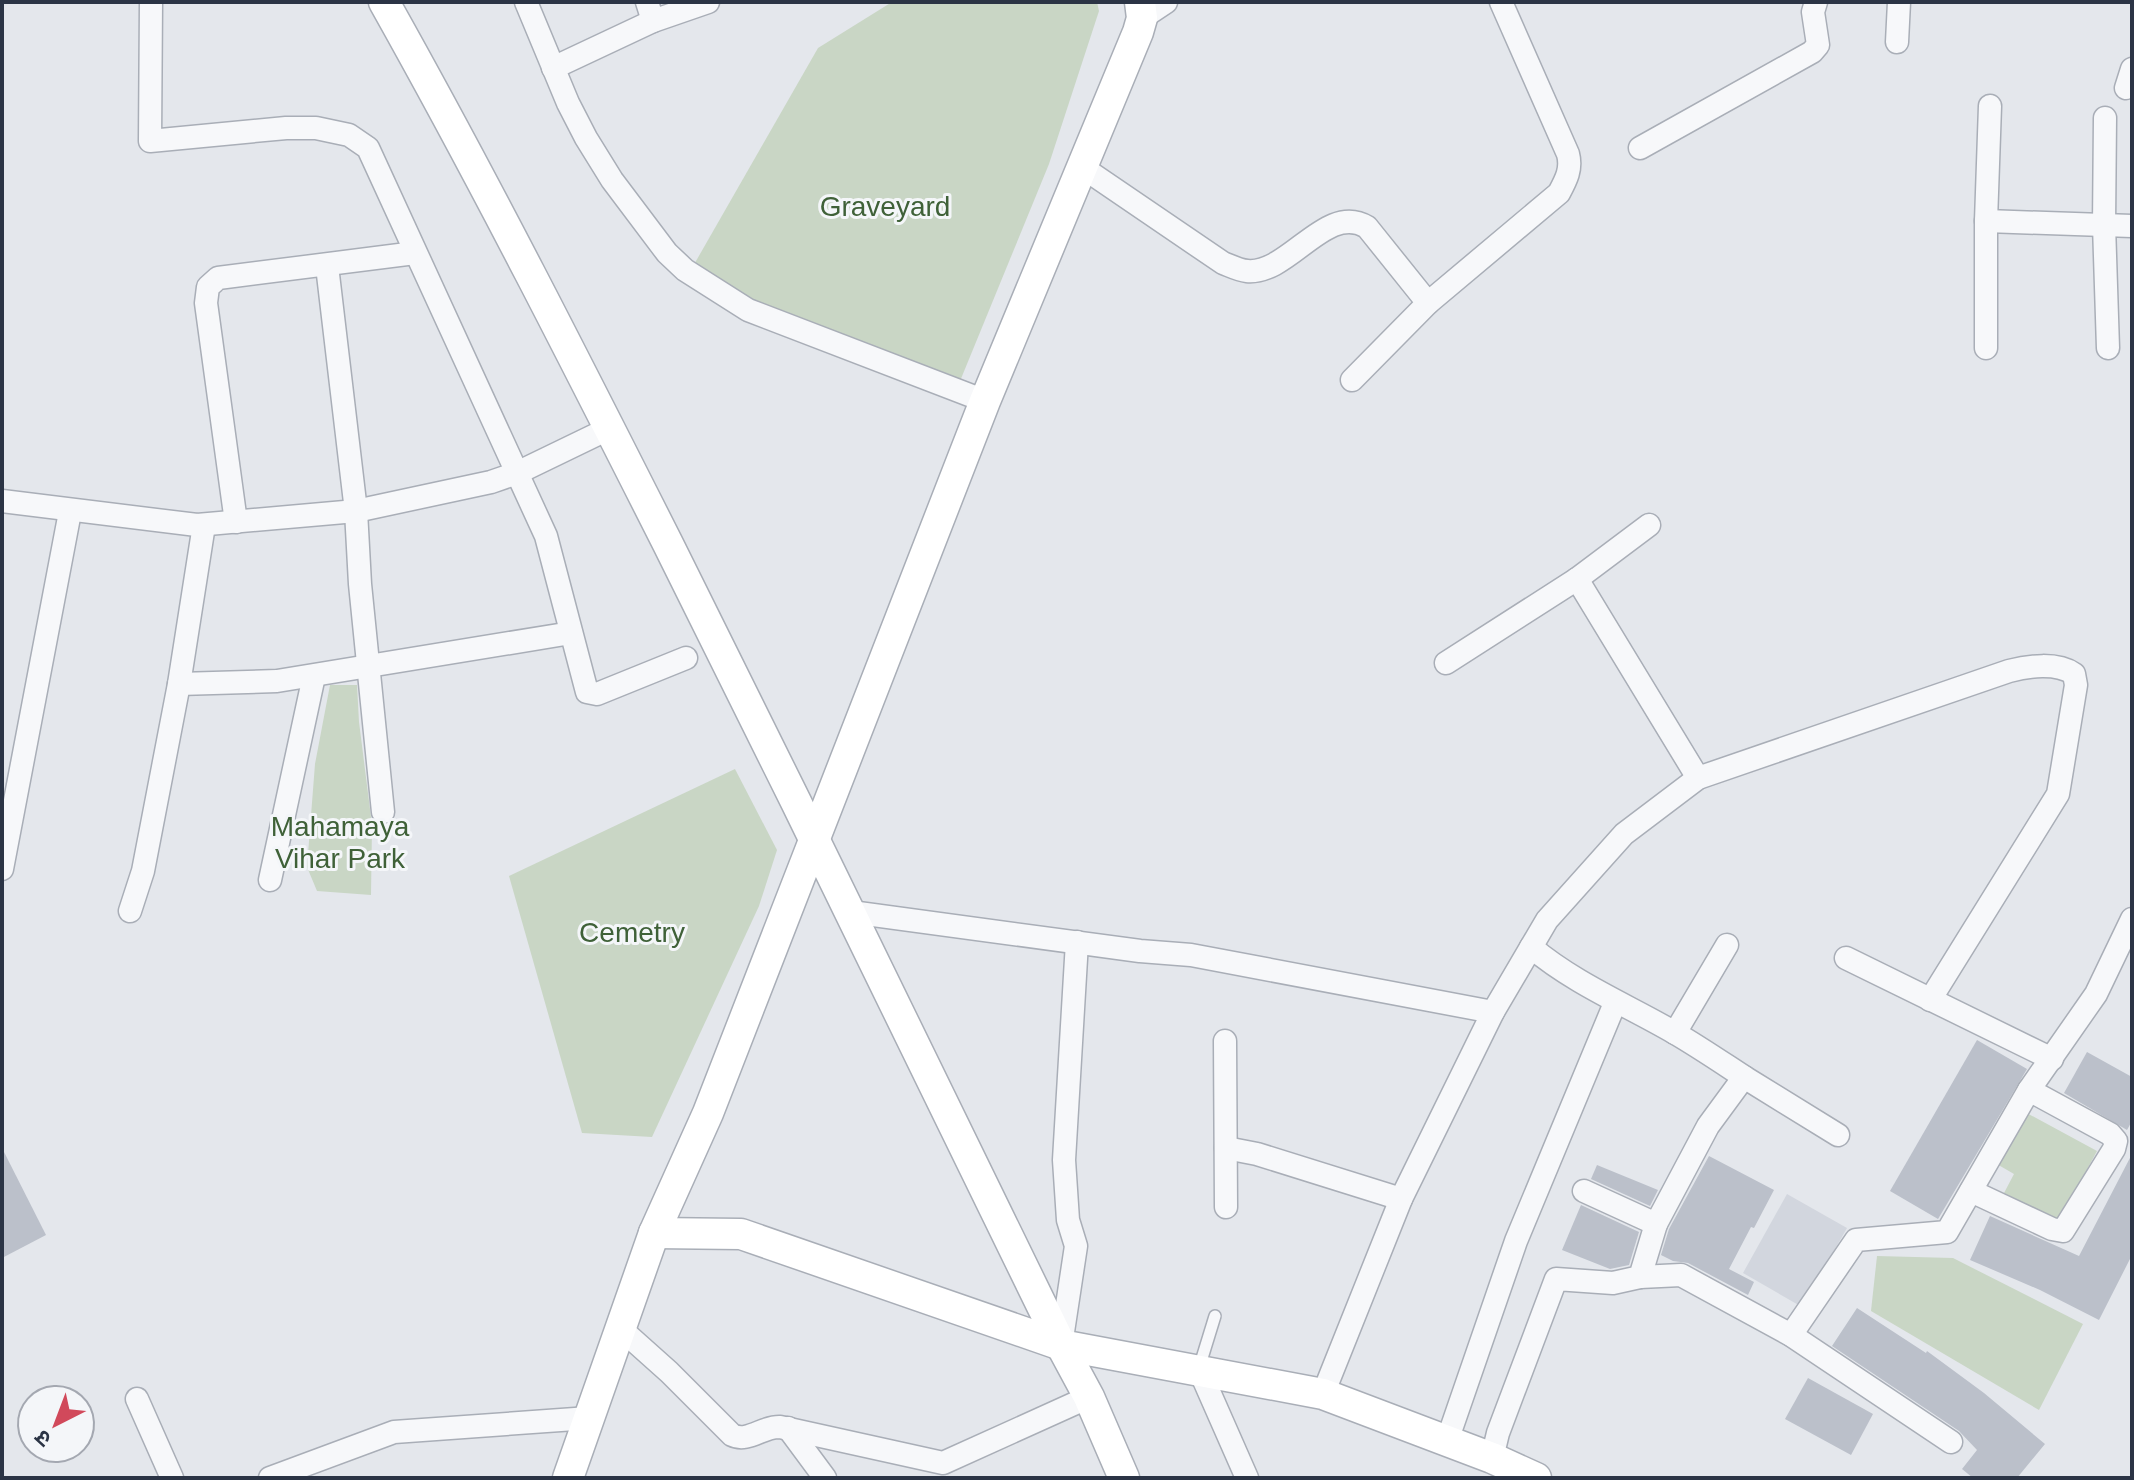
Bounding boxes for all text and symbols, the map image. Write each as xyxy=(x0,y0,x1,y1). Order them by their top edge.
park label: Graveyard xyxy=(820,191,950,222)
park label: Mahamaya Vihar Park xyxy=(271,811,410,874)
park label: Cemetry xyxy=(579,917,685,948)
north arrow xyxy=(16,1384,96,1464)
text: उ xyxy=(29,1424,56,1452)

